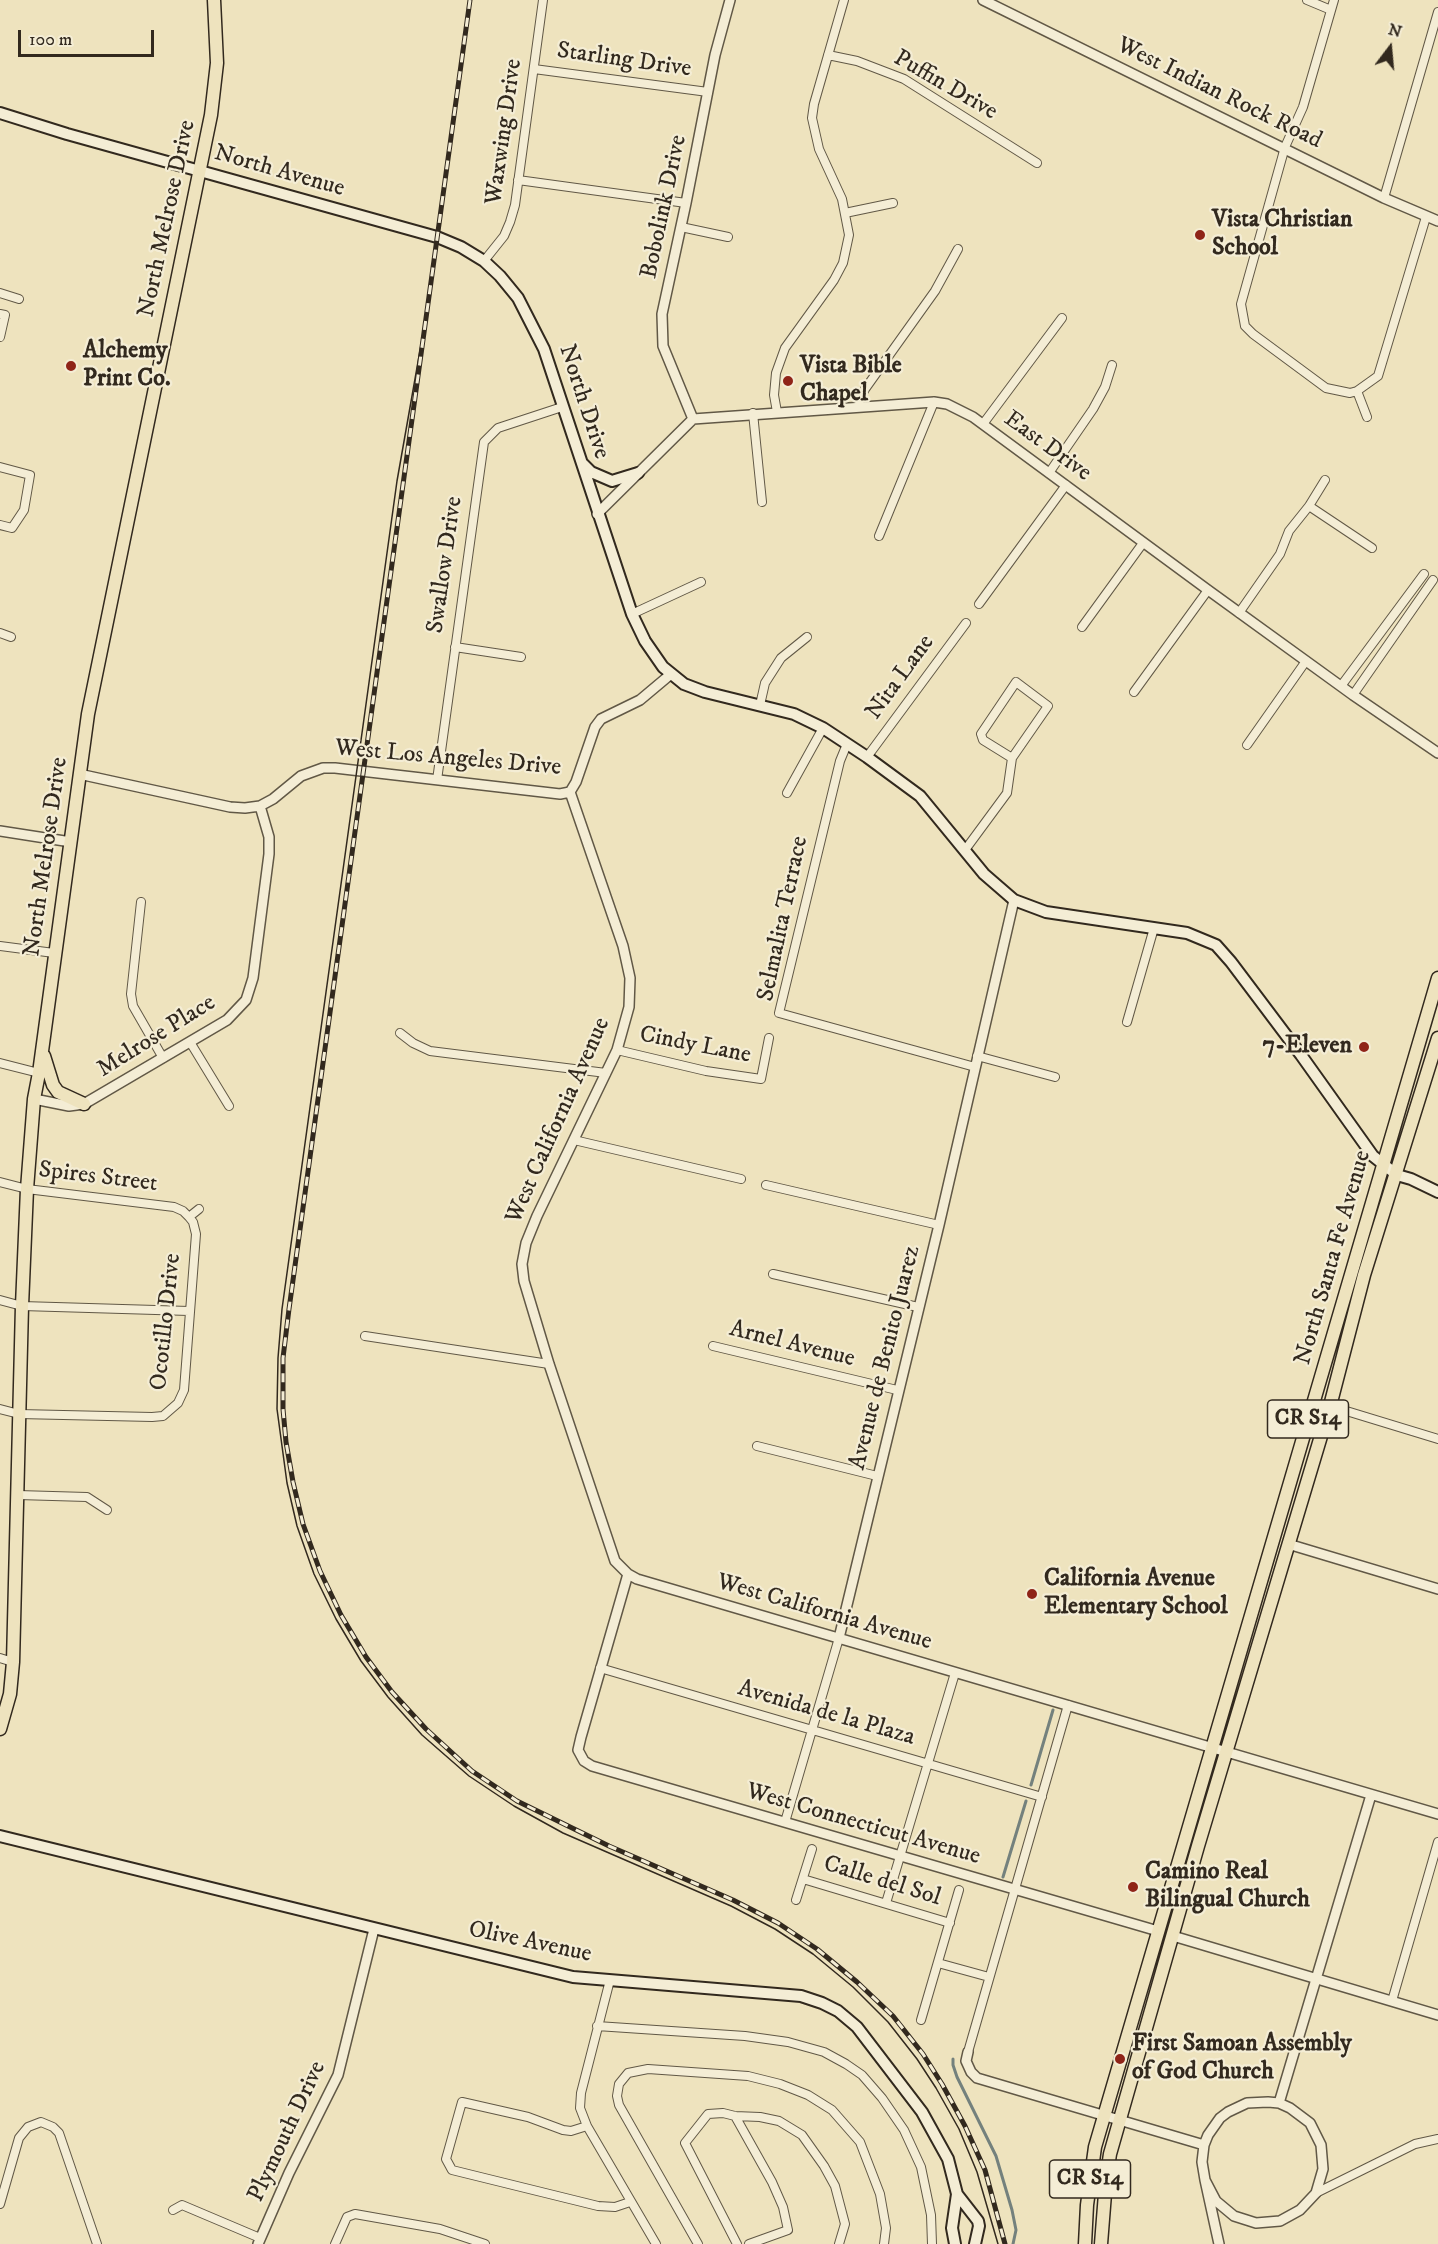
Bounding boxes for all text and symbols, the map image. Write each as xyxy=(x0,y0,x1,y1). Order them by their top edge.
scale bar xyxy=(21,18,158,56)
north arrow xyxy=(1360,18,1420,78)
text: N xyxy=(1386,19,1404,42)
text: 100 m xyxy=(29,29,72,51)
street label: West Indian Rock Road xyxy=(1112,32,1326,156)
street label: Starling Drive xyxy=(555,37,693,85)
street label: Puffin Drive xyxy=(888,45,1002,127)
street label: Waxwing Drive xyxy=(481,57,529,207)
street label: North Melrose Drive xyxy=(133,118,203,320)
street label: Bobolink Drive xyxy=(636,133,694,281)
street label: North Avenue xyxy=(210,140,348,204)
place label: Vista Christian School xyxy=(1212,207,1353,263)
marker: Vista Christian School xyxy=(1193,228,1207,242)
place label: Alchemy Print Co. xyxy=(83,338,171,394)
street label: North Drive xyxy=(551,341,615,463)
place label: Vista Bible Chapel xyxy=(800,353,902,409)
marker: Alchemy Print Co. xyxy=(64,359,78,373)
marker: Vista Bible Chapel xyxy=(781,374,795,388)
street label: East Drive xyxy=(997,406,1097,488)
street label: Swallow Drive xyxy=(422,495,470,635)
street label: Nita Lane xyxy=(861,630,941,726)
street label: West Los Angeles Drive xyxy=(334,735,562,783)
street label: North Melrose Drive xyxy=(19,755,75,959)
street label: Selmalita Terrace xyxy=(752,834,816,1004)
street label: Melrose Place xyxy=(93,989,221,1085)
street label: West California Avenue xyxy=(501,1014,617,1228)
street label: Cindy Lane xyxy=(637,1021,753,1071)
place label: 7-Eleven xyxy=(1263,1033,1352,1061)
marker: 7-Eleven xyxy=(1357,1040,1371,1054)
street label: North Santa Fe Avenue xyxy=(1290,1147,1378,1369)
street label: Spires Street xyxy=(37,1156,159,1200)
street label: Avenue de Benito Juarez xyxy=(844,1243,928,1473)
street label: Ocotillo Drive xyxy=(145,1252,189,1392)
street label: Arnel Avenue xyxy=(726,1316,858,1374)
road number: CR S14 xyxy=(1268,1400,1348,1438)
place label: California Avenue Elementary School xyxy=(1044,1566,1228,1622)
street label: West California Avenue xyxy=(713,1568,935,1658)
marker: California Avenue Elementary School xyxy=(1025,1587,1039,1601)
street label: Avenida de la Plaza xyxy=(734,1675,918,1753)
street label: West Connecticut Avenue xyxy=(743,1778,983,1872)
street label: Calle del Sol xyxy=(820,1851,944,1913)
place label: Camino Real Bilingual Church xyxy=(1145,1859,1310,1915)
marker: Camino Real Bilingual Church xyxy=(1126,1880,1140,1894)
street label: Olive Avenue xyxy=(466,1916,594,1970)
place label: First Samoan Assembly of God Church xyxy=(1132,2031,1352,2087)
marker: First Samoan Assembly of God Church xyxy=(1113,2052,1127,2066)
street label: Plymouth Drive xyxy=(243,2057,333,2207)
road number: CR S14 xyxy=(1050,2160,1130,2198)

